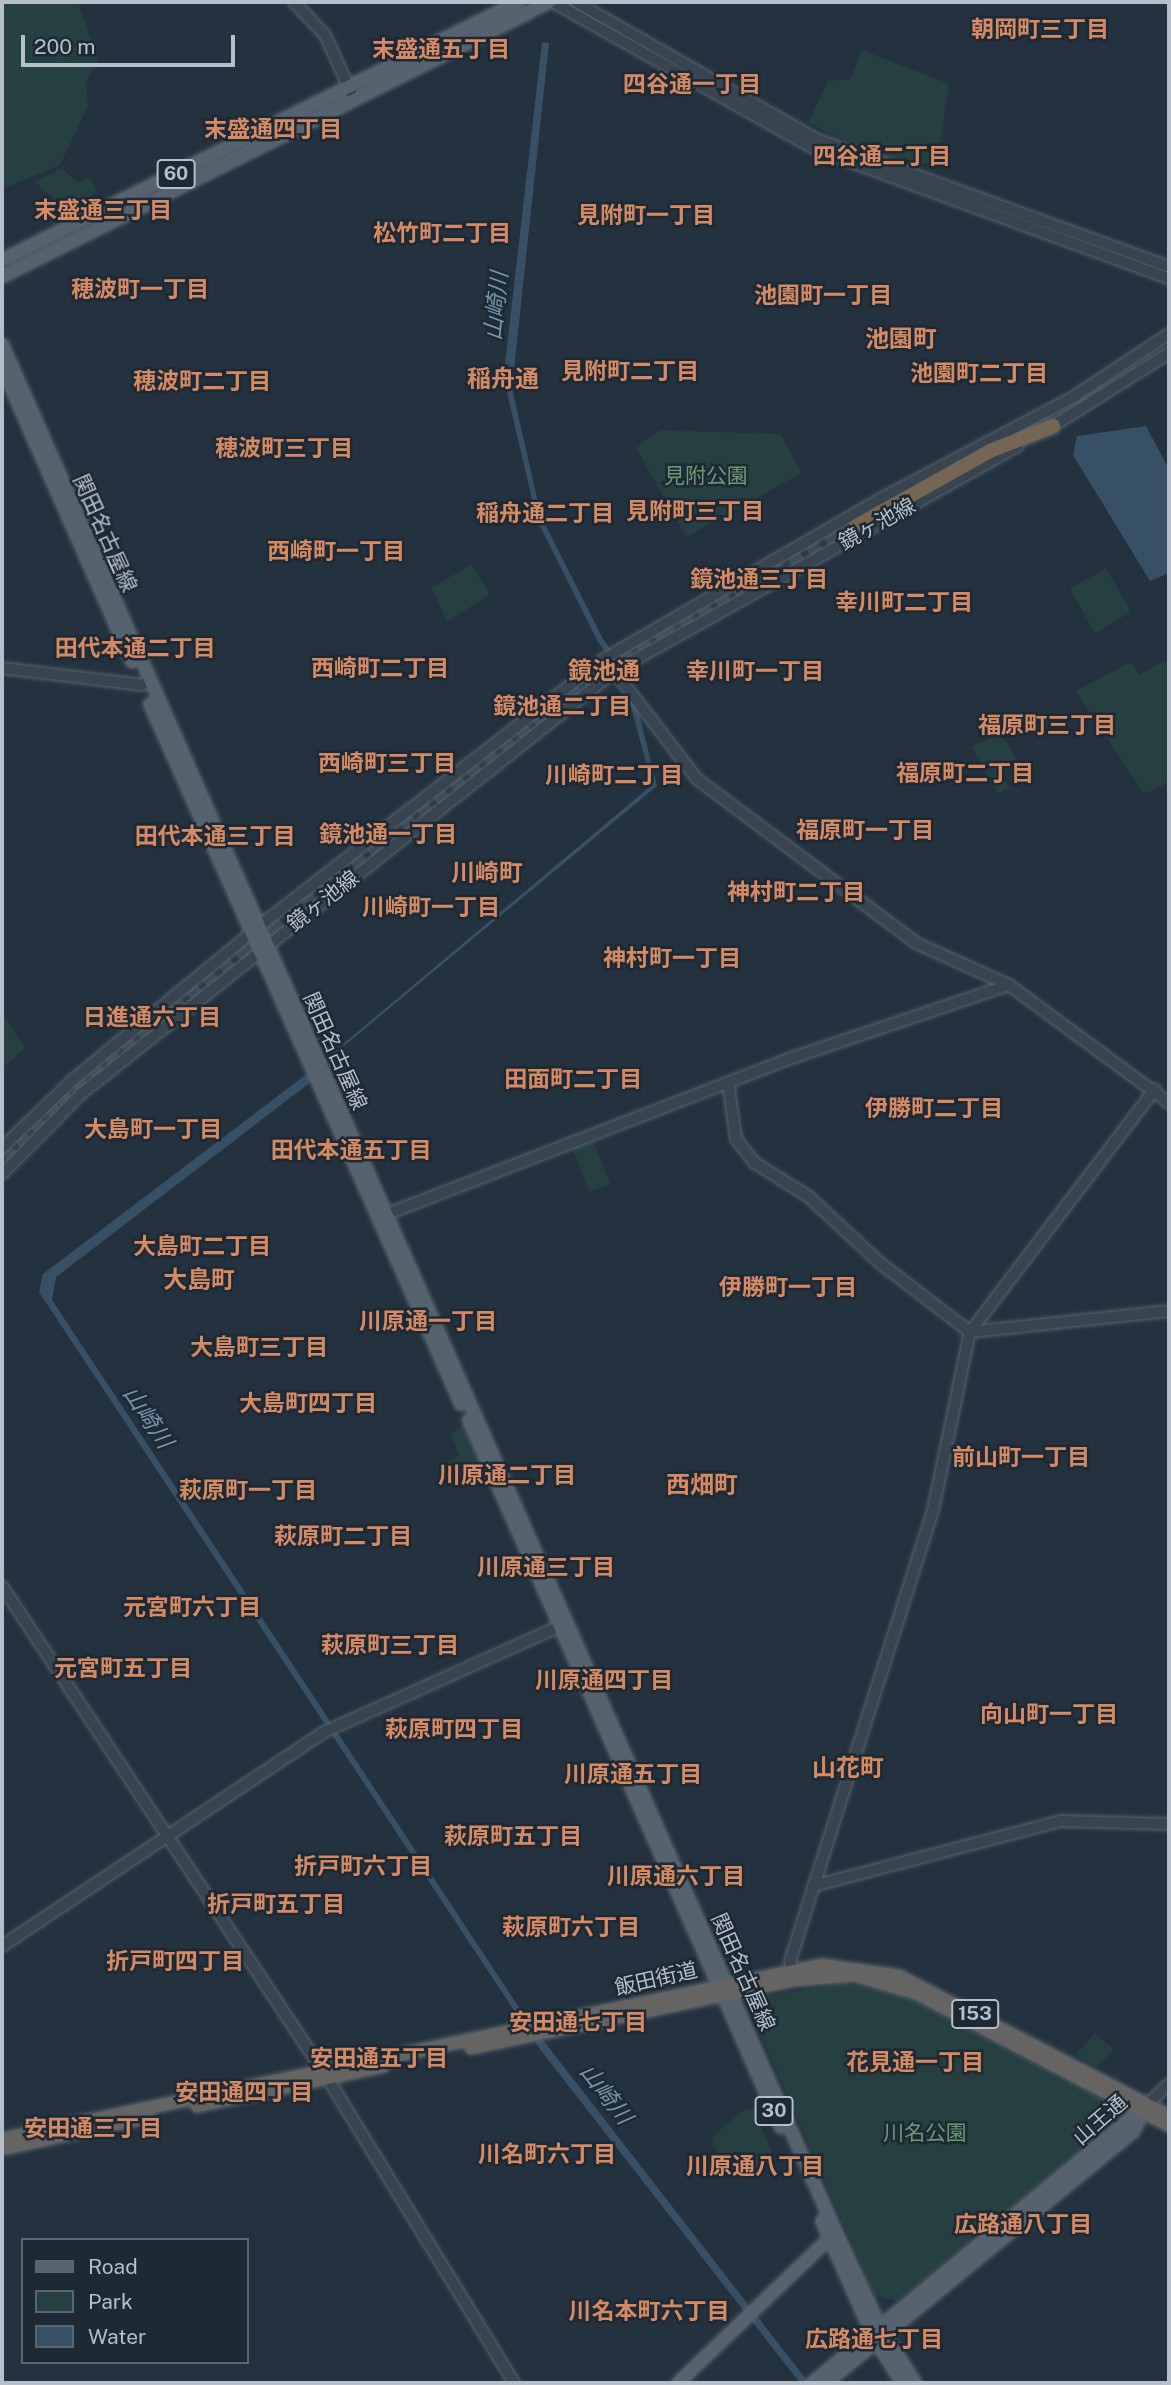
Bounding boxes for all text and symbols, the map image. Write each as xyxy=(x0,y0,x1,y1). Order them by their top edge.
district label: 朝岡町三丁目 xyxy=(971,15,1109,43)
scale bar xyxy=(24,21,238,65)
text: 200 m xyxy=(34,34,95,59)
district label: 末盛通五丁目 xyxy=(372,35,510,63)
district label: 四谷通一丁目 xyxy=(623,70,761,98)
district label: 末盛通四丁目 xyxy=(204,115,342,143)
district label: 四谷通二丁目 xyxy=(813,142,951,170)
road number: 60 xyxy=(155,158,197,190)
district label: 末盛通三丁目 xyxy=(34,196,172,224)
district label: 見附町一丁目 xyxy=(577,201,715,229)
district label: 松竹町二丁目 xyxy=(373,219,511,247)
water label: 山崎川 xyxy=(479,270,513,342)
district label: 穂波町一丁目 xyxy=(71,275,209,303)
district label: 池園町一丁目 xyxy=(754,281,892,309)
district label: 池園町 xyxy=(865,325,937,353)
district label: 見附町二丁目 xyxy=(561,357,699,385)
district label: 池園町二丁目 xyxy=(910,359,1048,387)
district label: 稲舟通 xyxy=(467,365,539,393)
district label: 穂波町二丁目 xyxy=(133,367,271,395)
district label: 穂波町三丁目 xyxy=(215,434,353,462)
park label: 見附公園 xyxy=(664,463,748,489)
street label: 関田名古屋線 xyxy=(68,470,142,596)
street label: 鏡ヶ池線 xyxy=(834,493,920,555)
district label: 見附町三丁目 xyxy=(626,497,764,525)
district label: 稲舟通二丁目 xyxy=(476,499,614,527)
district label: 西崎町一丁目 xyxy=(267,537,405,565)
district label: 鏡池通三丁目 xyxy=(690,565,828,593)
district label: 幸川町二丁目 xyxy=(835,588,973,616)
district label: 田代本通二丁目 xyxy=(55,634,215,662)
district label: 西崎町二丁目 xyxy=(311,654,449,682)
district label: 鏡池通 xyxy=(568,657,640,685)
district label: 幸川町一丁目 xyxy=(686,657,824,685)
district label: 鏡池通二丁目 xyxy=(493,692,631,720)
district label: 福原町三丁目 xyxy=(978,711,1116,739)
district label: 西崎町三丁目 xyxy=(318,749,456,777)
district label: 福原町二丁目 xyxy=(896,759,1034,787)
district label: 川崎町二丁目 xyxy=(545,761,683,789)
district label: 福原町一丁目 xyxy=(796,816,934,844)
district label: 鏡池通一丁目 xyxy=(319,820,457,848)
district label: 田代本通三丁目 xyxy=(135,822,295,850)
district label: 川崎町 xyxy=(451,859,523,887)
street label: 鏡ヶ池線 xyxy=(282,865,364,937)
district label: 神村町二丁目 xyxy=(727,878,865,906)
district label: 川崎町一丁目 xyxy=(362,893,500,921)
district label: 神村町一丁目 xyxy=(603,944,741,972)
street label: 関田名古屋線 xyxy=(298,988,372,1114)
district label: 日進通六丁目 xyxy=(83,1003,221,1031)
district label: 田面町二丁目 xyxy=(504,1065,642,1093)
district label: 伊勝町二丁目 xyxy=(865,1094,1003,1122)
district label: 大島町一丁目 xyxy=(84,1115,222,1143)
district label: 田代本通五丁目 xyxy=(271,1136,431,1164)
district label: 大島町二丁目 xyxy=(133,1232,271,1260)
district label: 大島町 xyxy=(163,1266,235,1294)
district label: 伊勝町一丁目 xyxy=(719,1273,857,1301)
district label: 川原通一丁目 xyxy=(359,1307,497,1335)
district label: 大島町三丁目 xyxy=(190,1333,328,1361)
water label: 山崎川 xyxy=(117,1381,179,1453)
district label: 大島町四丁目 xyxy=(239,1389,377,1417)
district label: 前山町一丁目 xyxy=(952,1443,1090,1471)
district label: 川原通二丁目 xyxy=(438,1461,576,1489)
district label: 西畑町 xyxy=(666,1471,738,1499)
district label: 萩原町一丁目 xyxy=(179,1476,317,1504)
district label: 萩原町二丁目 xyxy=(274,1522,412,1550)
district label: 川原通三丁目 xyxy=(477,1553,615,1581)
district label: 元宮町六丁目 xyxy=(123,1593,261,1621)
district label: 萩原町三丁目 xyxy=(321,1631,459,1659)
district label: 元宮町五丁目 xyxy=(54,1654,192,1682)
district label: 川原通四丁目 xyxy=(535,1666,673,1694)
district label: 向山町一丁目 xyxy=(980,1700,1118,1728)
district label: 萩原町四丁目 xyxy=(385,1715,523,1743)
district label: 山花町 xyxy=(812,1754,884,1782)
district label: 川原通五丁目 xyxy=(564,1760,702,1788)
district label: 萩原町五丁目 xyxy=(444,1822,582,1850)
district label: 折戸町六丁目 xyxy=(294,1852,432,1880)
district label: 川原通六丁目 xyxy=(607,1862,745,1890)
district label: 折戸町五丁目 xyxy=(207,1890,345,1918)
street label: 関田名古屋線 xyxy=(706,1909,780,2035)
district label: 萩原町六丁目 xyxy=(502,1913,640,1941)
district label: 折戸町四丁目 xyxy=(106,1947,244,1975)
street label: 飯田街道 xyxy=(612,1957,700,2001)
road number: 153 xyxy=(950,1998,1000,2030)
district label: 安田通七丁目 xyxy=(509,2008,647,2036)
district label: 安田通五丁目 xyxy=(310,2044,448,2072)
district label: 花見通一丁目 xyxy=(846,2048,984,2076)
water label: 山崎川 xyxy=(574,2058,638,2130)
district label: 安田通四丁目 xyxy=(175,2078,313,2106)
street label: 山王通 xyxy=(1068,2090,1132,2150)
road number: 30 xyxy=(753,2096,795,2126)
district label: 安田通三丁目 xyxy=(24,2114,162,2142)
park label: 川名公園 xyxy=(883,2120,967,2146)
district label: 川名町六丁目 xyxy=(478,2140,616,2168)
district label: 川原通八丁目 xyxy=(686,2152,824,2180)
district label: 広路通八丁目 xyxy=(954,2210,1092,2238)
legend xyxy=(21,2238,248,2364)
text: Road xyxy=(88,2254,138,2279)
text: Park xyxy=(88,2289,133,2314)
district label: 川名本町六丁目 xyxy=(569,2297,729,2325)
text: Water xyxy=(88,2324,146,2349)
district label: 広路通七丁目 xyxy=(805,2325,943,2353)

